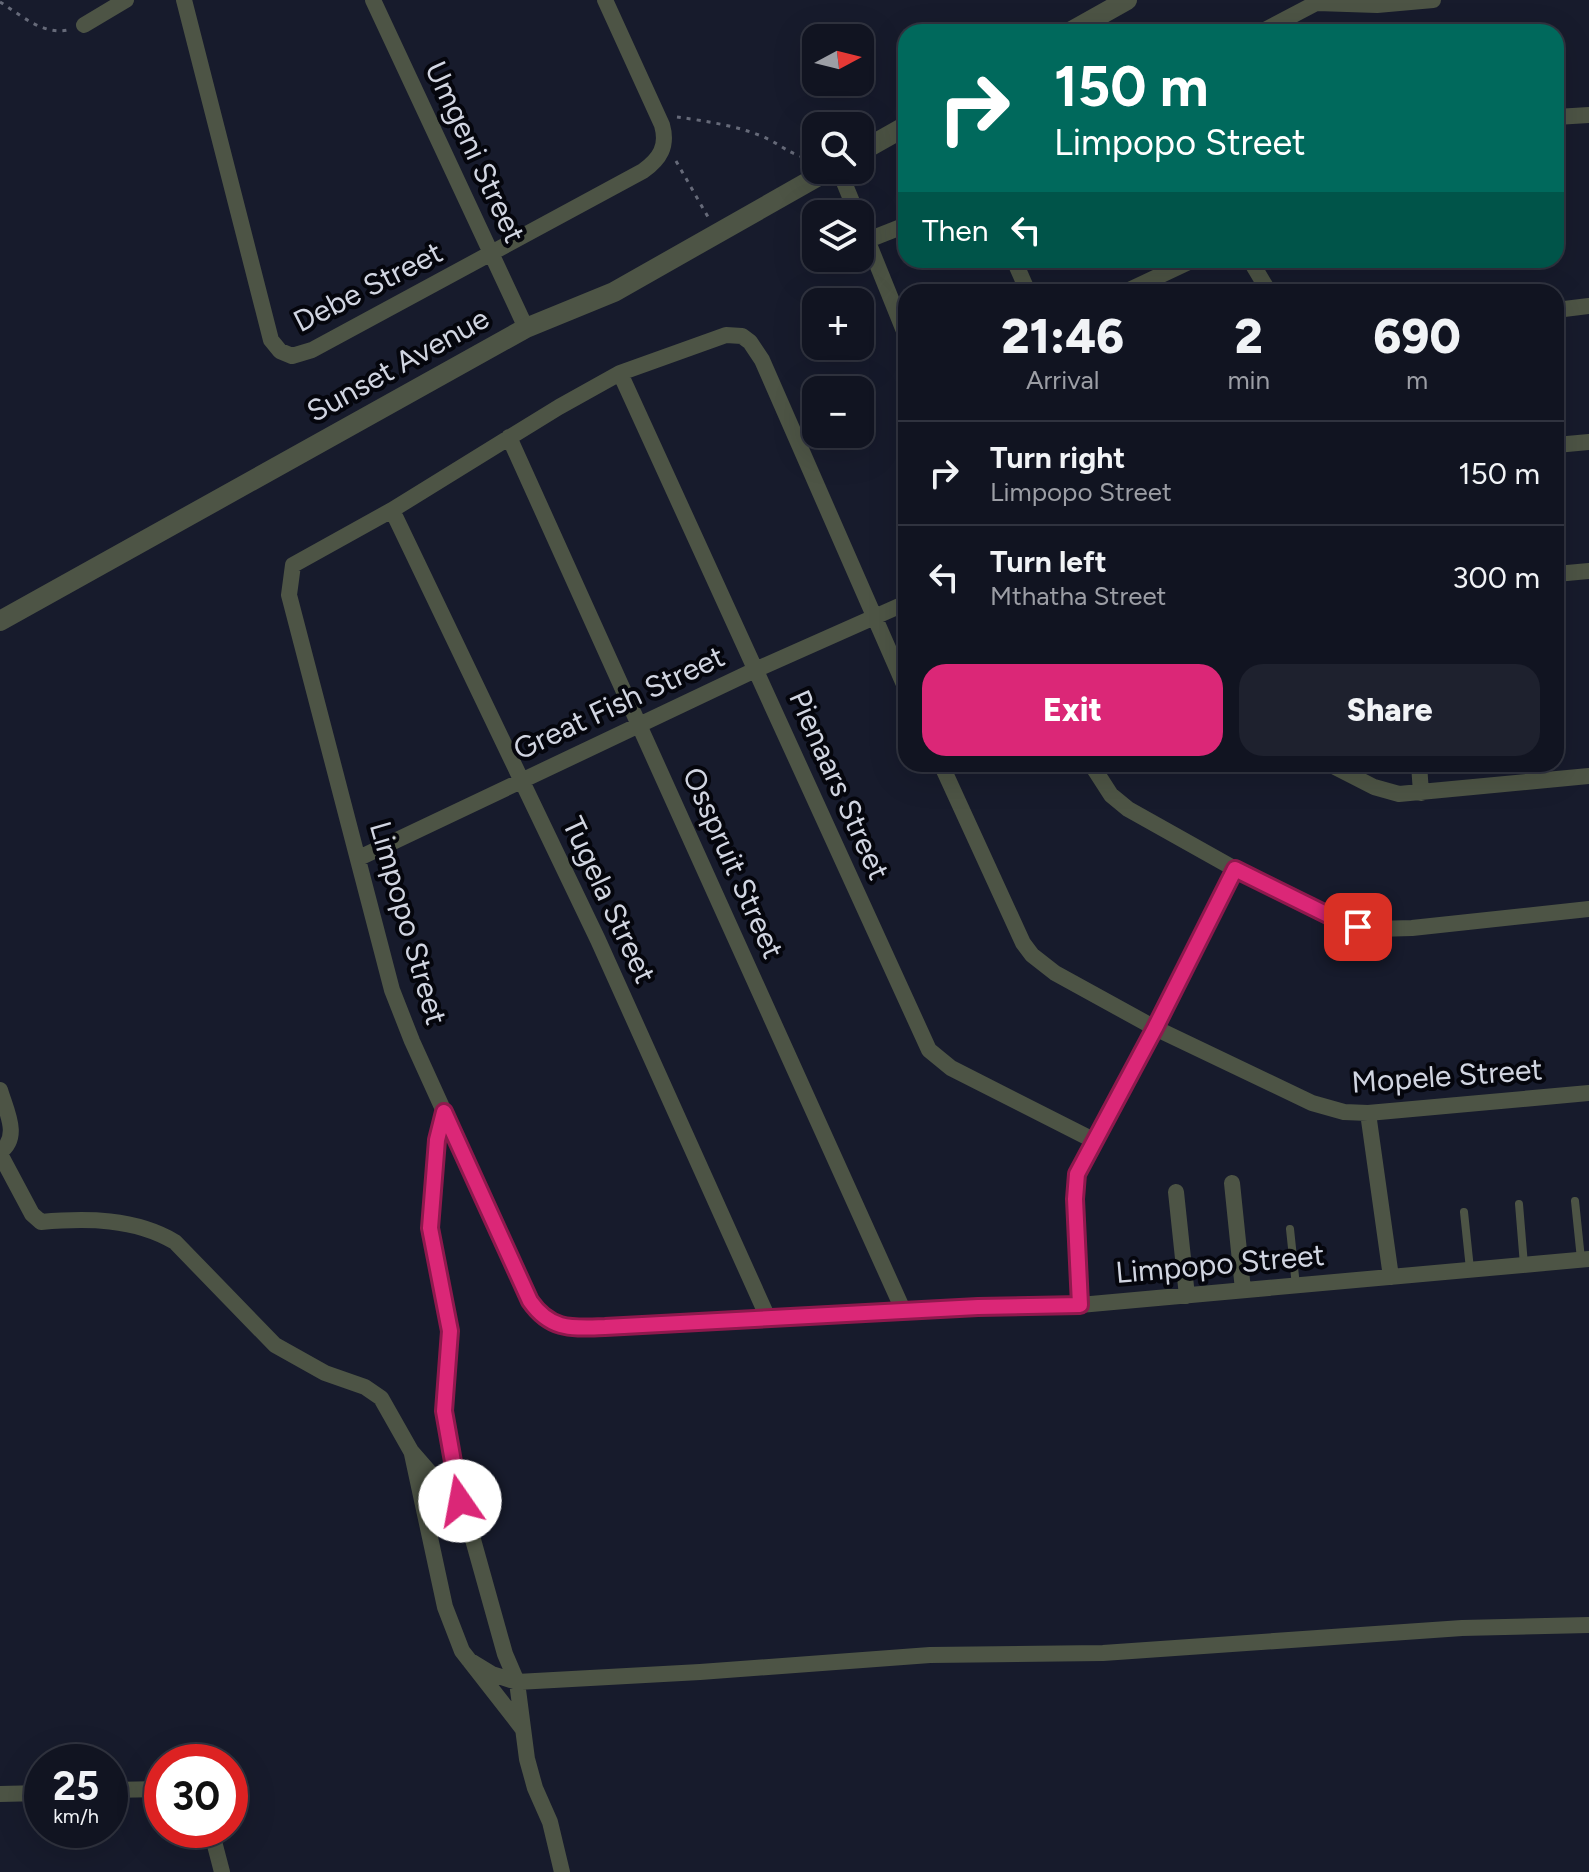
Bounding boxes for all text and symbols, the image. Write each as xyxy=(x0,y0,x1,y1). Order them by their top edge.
north arrow xyxy=(802,24,874,96)
map controls xyxy=(802,24,874,448)
text: 150 m xyxy=(1054,53,1209,120)
street label: Umgeni Street xyxy=(417,55,534,248)
icon: right xyxy=(922,56,1026,160)
button: search xyxy=(802,112,874,184)
text: Limpopo Street xyxy=(1054,121,1306,164)
button: layers xyxy=(802,200,874,272)
icon: left xyxy=(1004,208,1048,252)
text: Then xyxy=(922,212,988,249)
street label: Debe Street xyxy=(287,233,449,340)
button: + xyxy=(802,288,874,360)
street label: Sunset Avenue xyxy=(300,299,495,430)
text: 21:46 xyxy=(1001,307,1124,365)
text: 2 xyxy=(1235,307,1263,365)
text: 690 xyxy=(1373,307,1461,365)
text: Arrival xyxy=(1026,364,1099,396)
text: min xyxy=(1227,364,1270,396)
text: m xyxy=(1406,364,1428,396)
button: − xyxy=(802,376,874,448)
text: Turn right xyxy=(990,439,1125,476)
icon: right xyxy=(922,451,966,495)
text: 150 m xyxy=(1458,455,1540,492)
text: Limpopo Street xyxy=(990,476,1172,508)
text: Turn left xyxy=(990,543,1107,580)
icon: left xyxy=(922,555,966,599)
text: 300 m xyxy=(1452,559,1540,596)
text: Mthatha Street xyxy=(990,580,1166,612)
street label: Great Fish Street xyxy=(507,637,730,768)
button: Exit xyxy=(922,664,1223,756)
button: Share xyxy=(1239,664,1540,756)
street label: Pienaars Street xyxy=(781,684,898,885)
street label: Osspruit Street xyxy=(675,761,792,964)
street label: Tugela Street xyxy=(555,811,664,989)
street label: Limpopo Street xyxy=(362,817,455,1029)
pin xyxy=(1324,893,1392,961)
icon: arrive xyxy=(1336,905,1380,949)
street label: Mopele Street xyxy=(1350,1050,1544,1101)
street label: Limpopo Street xyxy=(1114,1236,1326,1291)
position arrow xyxy=(418,1459,502,1543)
speed limit sign: 30 xyxy=(144,1744,248,1848)
text: 25 xyxy=(53,1762,99,1810)
text: km/h xyxy=(53,1804,99,1828)

